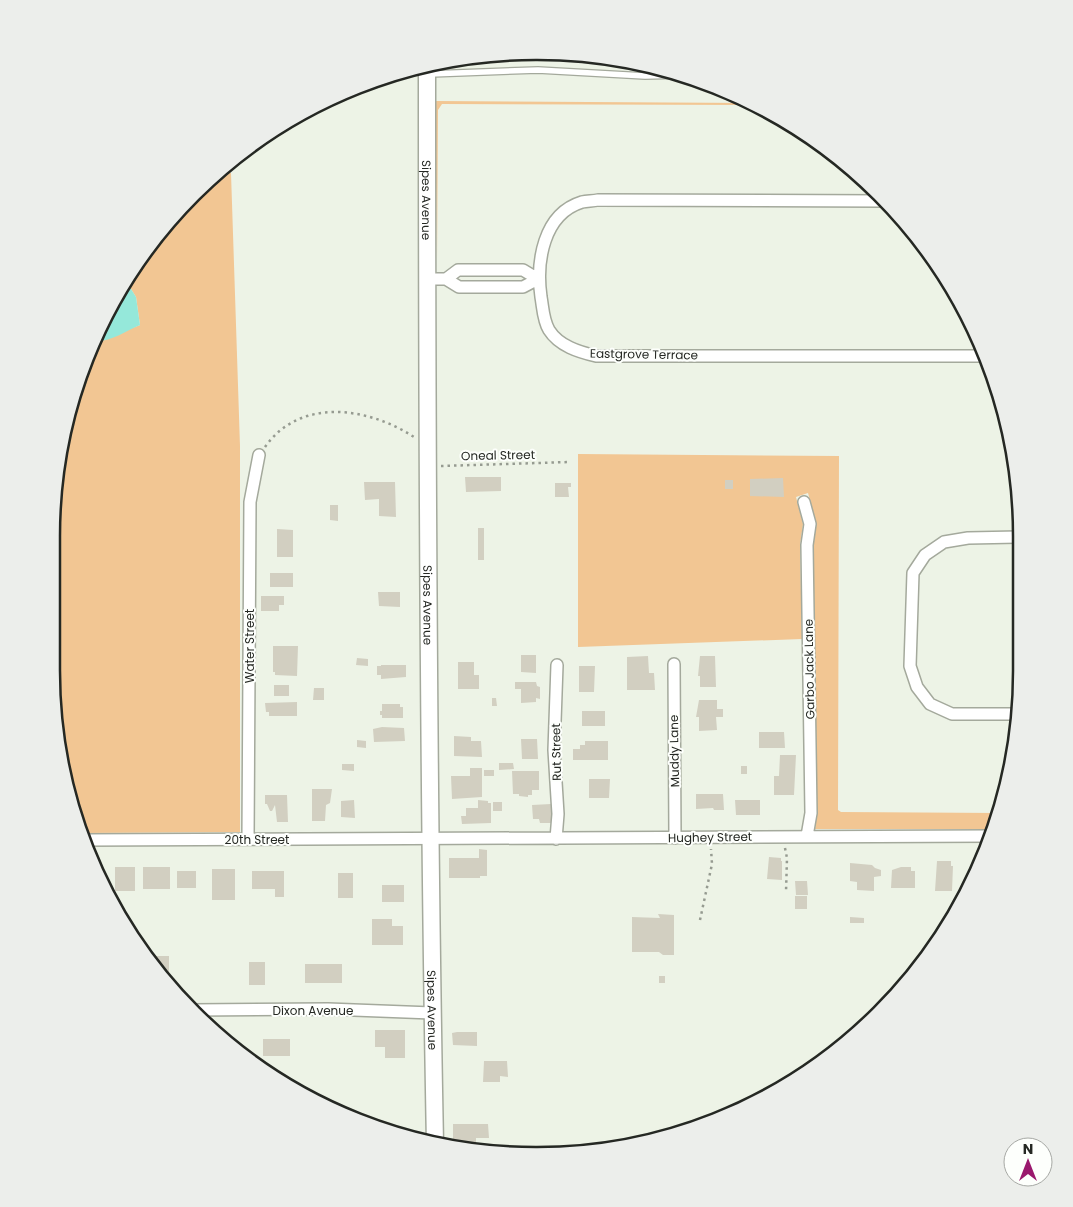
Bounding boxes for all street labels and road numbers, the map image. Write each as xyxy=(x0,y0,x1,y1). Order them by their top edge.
street label: Sipes Avenue xyxy=(419,160,436,240)
street label: Eastgrove Terrace xyxy=(590,345,698,363)
street label: Oneal Street xyxy=(461,446,535,464)
street label: Sipes Avenue xyxy=(420,565,437,645)
street label: Water Street xyxy=(241,609,258,683)
street label: Garbo Jack Lane xyxy=(800,619,818,719)
street label: Muddy Lane xyxy=(665,715,683,787)
street label: Rut Street xyxy=(547,723,565,781)
street label: Hughey Street xyxy=(668,828,752,846)
street label: 20th Street xyxy=(225,831,289,848)
street label: Sipes Avenue xyxy=(424,970,442,1050)
street label: Dixon Avenue xyxy=(273,1002,353,1019)

